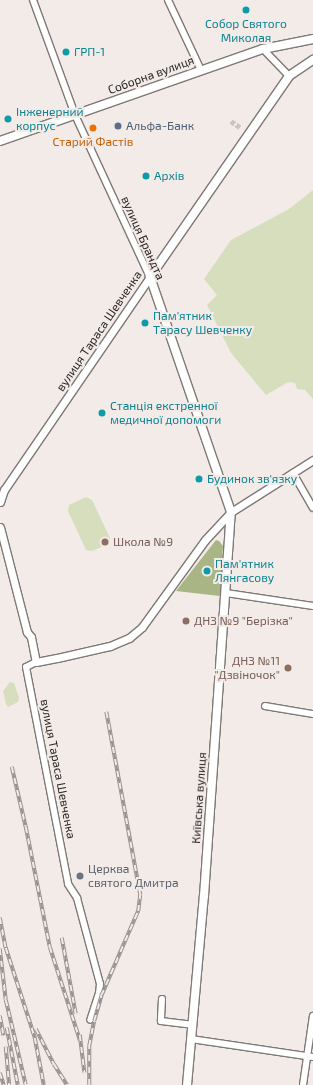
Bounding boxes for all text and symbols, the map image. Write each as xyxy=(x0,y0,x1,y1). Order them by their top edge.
marker: Собор Святого Миколая xyxy=(241,5,251,15)
place label: Собор Святого Миколая xyxy=(205,17,287,45)
place label: ГРП-1 xyxy=(74,45,105,59)
marker: ГРП-1 xyxy=(61,47,71,57)
street label: Соборна вулиця xyxy=(106,53,196,97)
place label: Інженерний корпус xyxy=(16,105,84,133)
marker: Інженерний корпус xyxy=(3,114,13,124)
place label: Альфа-Банк xyxy=(126,119,194,133)
marker: Альфа-Банк xyxy=(113,121,123,131)
marker: Старий Фастів xyxy=(88,123,98,133)
place label: Старий Фастів xyxy=(52,135,134,149)
place label: Архів xyxy=(154,169,184,183)
marker: Архів xyxy=(141,171,151,181)
street label: вулиця Брандта xyxy=(118,194,168,282)
street label: вулиця Тараса Шевченка xyxy=(53,268,145,394)
place label: Пам'ятник Тарасу Шевченку xyxy=(153,309,252,337)
marker: Пам'ятник Тарасу Шевченку xyxy=(140,318,150,328)
place label: Станція екстренної медичної допомоги xyxy=(110,399,221,427)
marker: Станція екстренної медичної допомоги xyxy=(97,408,107,418)
place label: Будинок зв'язку xyxy=(207,472,297,486)
marker: Будинок зв'язку xyxy=(194,474,204,484)
place label: Школа №9 xyxy=(113,535,173,549)
marker: Школа №9 xyxy=(100,537,110,547)
place label: Пам'ятник Лянгасову xyxy=(215,557,274,585)
marker: Пам'ятник Лянгасову xyxy=(202,566,212,576)
place label: ДНЗ №9 "Берізка" xyxy=(194,614,293,628)
marker: ДНЗ №9 "Берізка" xyxy=(181,616,191,626)
place label: ДНЗ №11 "Дзвіночок" xyxy=(215,654,280,682)
marker: ДНЗ №11 "Дзвіночок" xyxy=(283,663,293,673)
street label: вулиця Тараса Шевченка xyxy=(37,698,79,840)
street label: Київська вулиця xyxy=(189,752,209,844)
place label: Церква святого Дмитра xyxy=(88,862,179,890)
marker: Церква святого Дмитра xyxy=(75,871,85,881)

